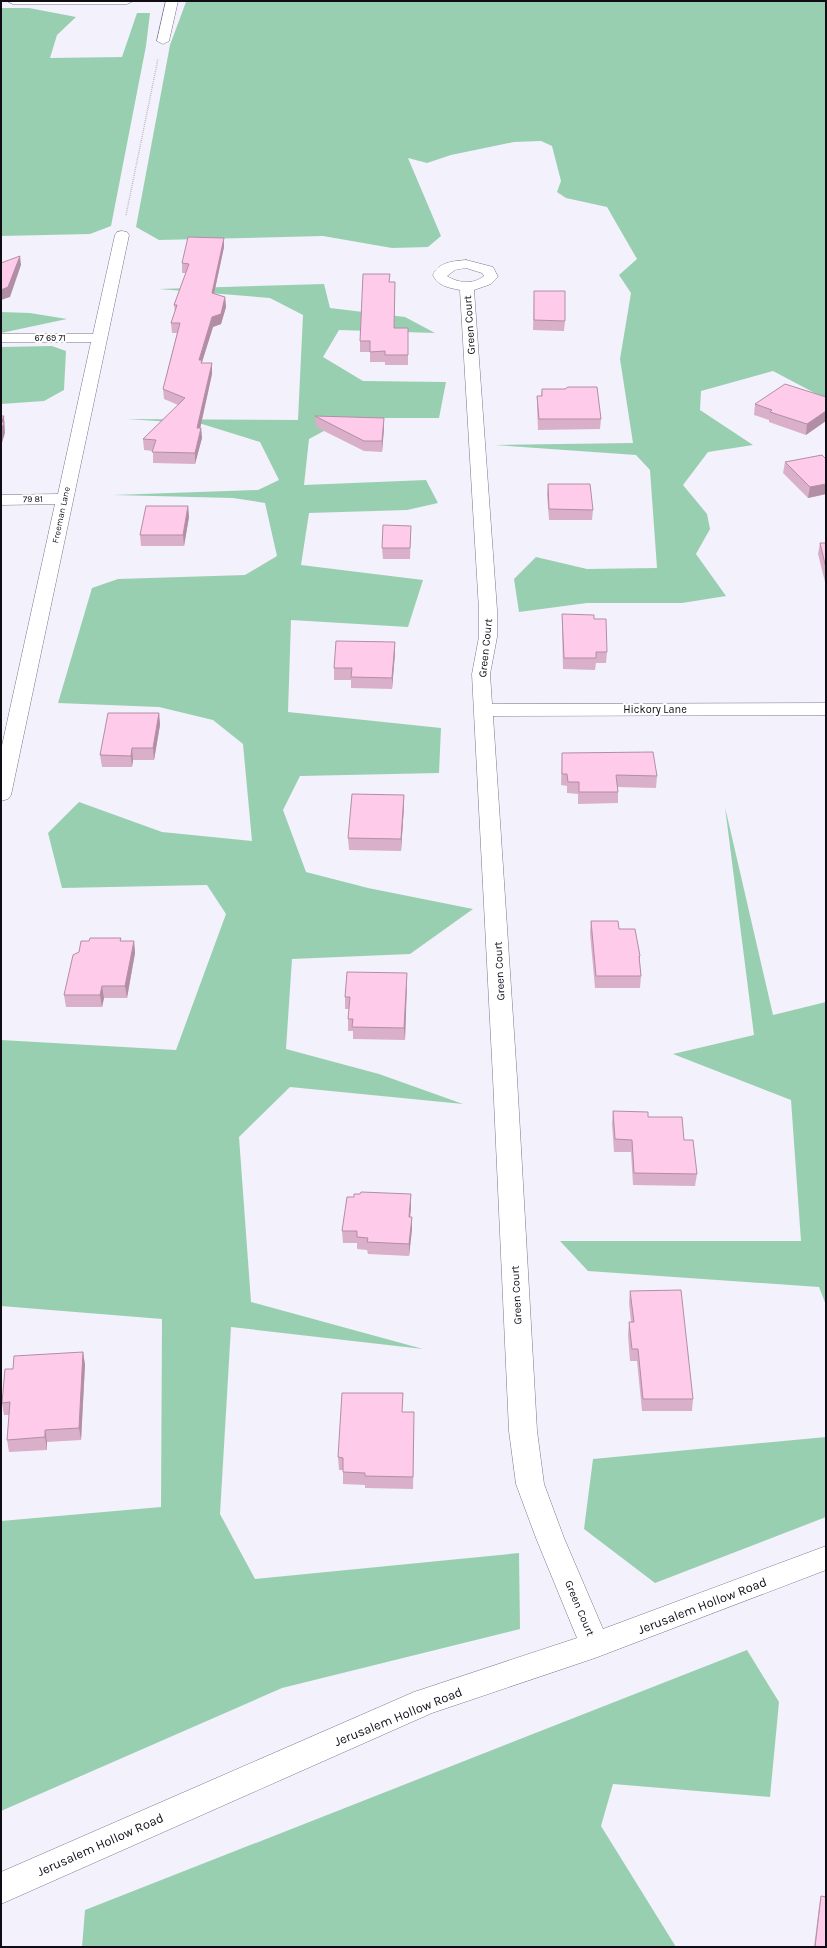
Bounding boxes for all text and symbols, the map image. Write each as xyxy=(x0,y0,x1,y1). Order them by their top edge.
street label: Green Court xyxy=(461,295,478,355)
street label: 67 69 71 xyxy=(34,333,66,343)
street label: Freeman Lane xyxy=(50,486,72,544)
street label: 79 81 xyxy=(23,494,43,504)
street label: Green Court xyxy=(476,618,495,678)
street label: Hickory Lane xyxy=(623,703,687,716)
street label: Green Court xyxy=(491,941,508,1001)
street label: Green Court xyxy=(508,1265,525,1325)
street label: Jerusalem Hollow Road xyxy=(636,1574,769,1637)
street label: Green Court xyxy=(562,1578,597,1638)
street label: Jerusalem Hollow Road xyxy=(332,1684,464,1749)
street label: Jerusalem Hollow Road xyxy=(35,1810,166,1879)

